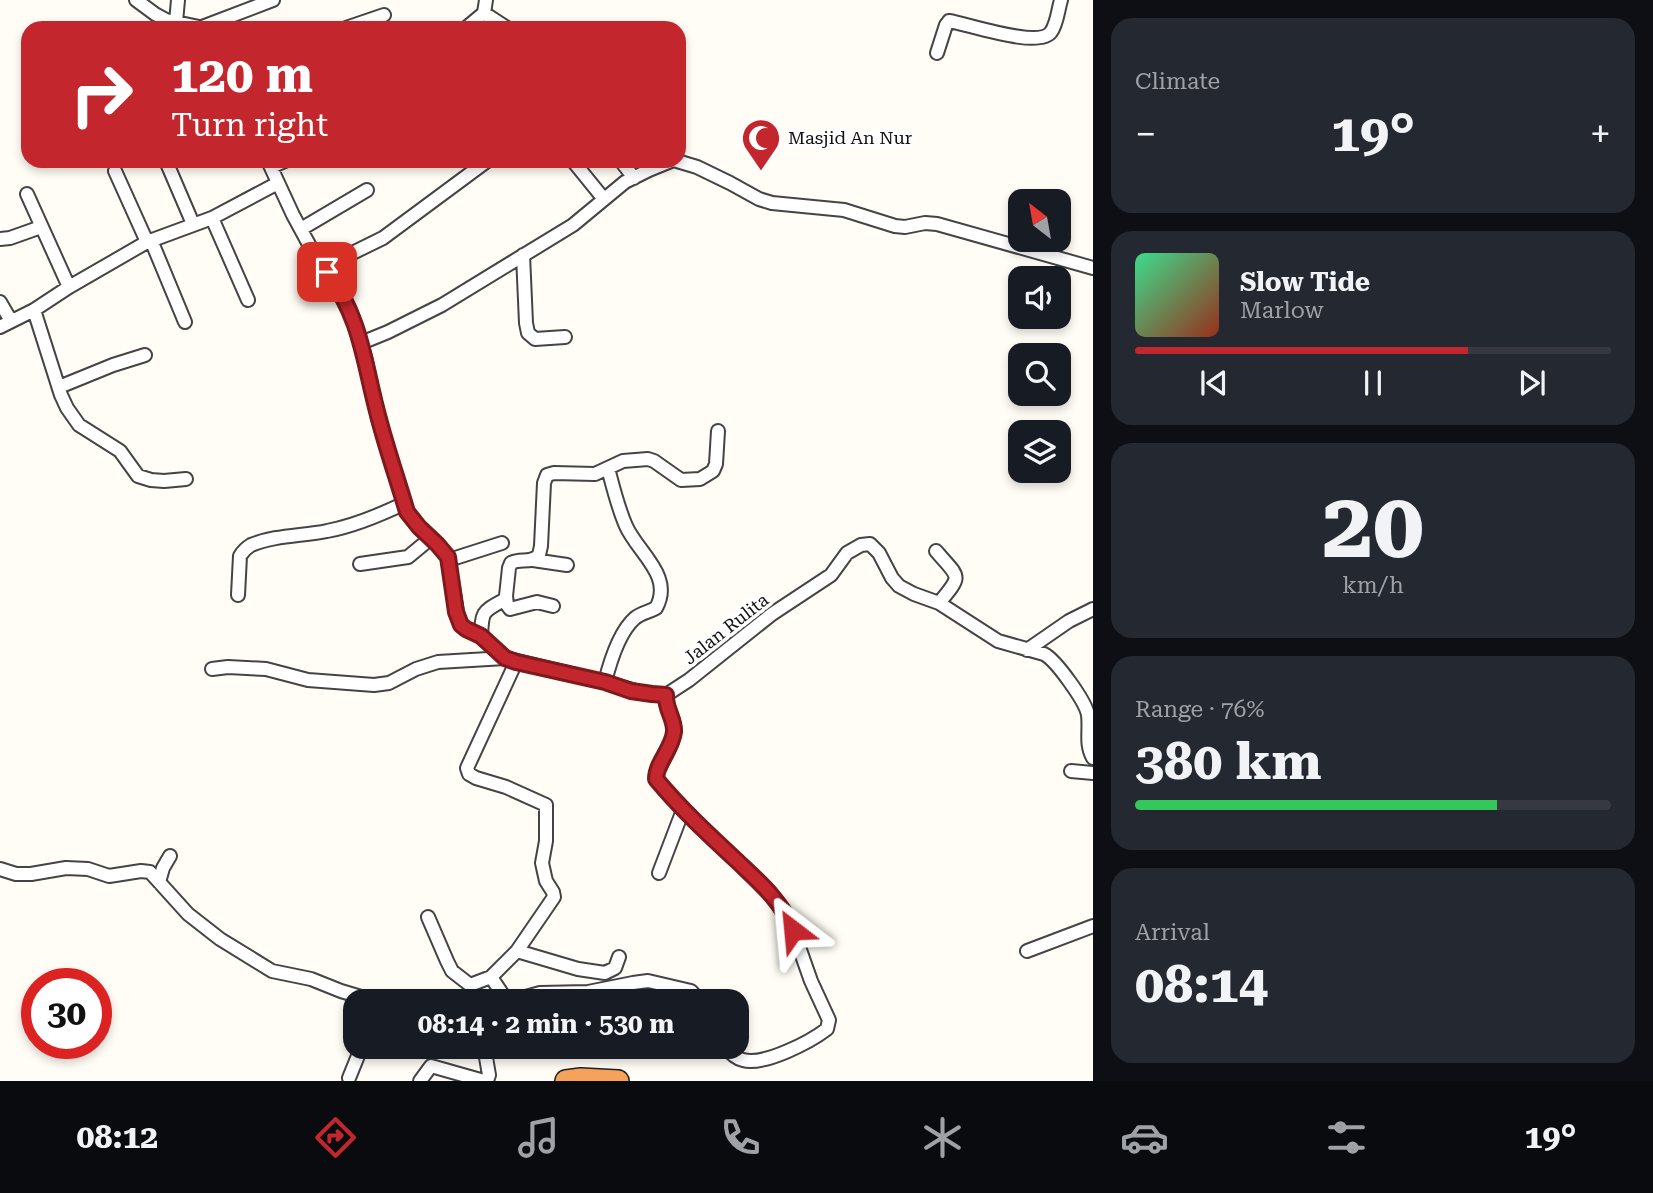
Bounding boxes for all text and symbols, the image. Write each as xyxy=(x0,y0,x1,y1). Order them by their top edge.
text: 120 m xyxy=(171,47,313,104)
icon: right xyxy=(56,49,147,140)
text: Climate xyxy=(1135,68,1220,95)
text: 19° xyxy=(1331,103,1415,164)
text: Turn right xyxy=(171,106,328,144)
text: − xyxy=(1135,112,1156,156)
text: + xyxy=(1590,112,1611,156)
mosque icon: Masjid An Nur xyxy=(740,117,782,172)
place label: Masjid An Nur xyxy=(788,127,912,148)
north arrow xyxy=(1008,189,1071,252)
map controls xyxy=(1008,189,1071,483)
pin xyxy=(297,242,357,302)
icon: arrive xyxy=(308,253,346,291)
button: sound xyxy=(1008,266,1071,329)
text: Slow Tide xyxy=(1240,267,1370,297)
text: Marlow xyxy=(1240,297,1323,324)
button: search xyxy=(1008,343,1071,406)
icon: previous xyxy=(1195,364,1233,402)
icon: pause xyxy=(1354,364,1392,402)
icon: next xyxy=(1513,364,1551,402)
button: layers xyxy=(1008,420,1071,483)
text: 20 xyxy=(1322,473,1424,579)
text: km/h xyxy=(1342,572,1404,599)
street label: Jalan Rulita xyxy=(679,589,773,668)
text: Range · 76% xyxy=(1135,696,1264,723)
text: 380 km xyxy=(1135,731,1322,792)
position arrow xyxy=(756,893,830,967)
text: Arrival xyxy=(1135,919,1210,946)
text: 08:14 xyxy=(1135,954,1268,1015)
speed limit sign: 30 xyxy=(21,968,112,1059)
text: 08:14 · 2 min · 530 m xyxy=(418,1009,674,1039)
icon: directions xyxy=(311,1113,360,1162)
icon: music xyxy=(514,1113,563,1162)
icon: phone xyxy=(716,1113,765,1162)
icon: climate xyxy=(918,1113,967,1162)
icon: car xyxy=(1120,1113,1169,1162)
icon: filters xyxy=(1322,1113,1371,1162)
text: 08:12 xyxy=(77,1118,158,1156)
text: 19° xyxy=(1525,1118,1576,1156)

